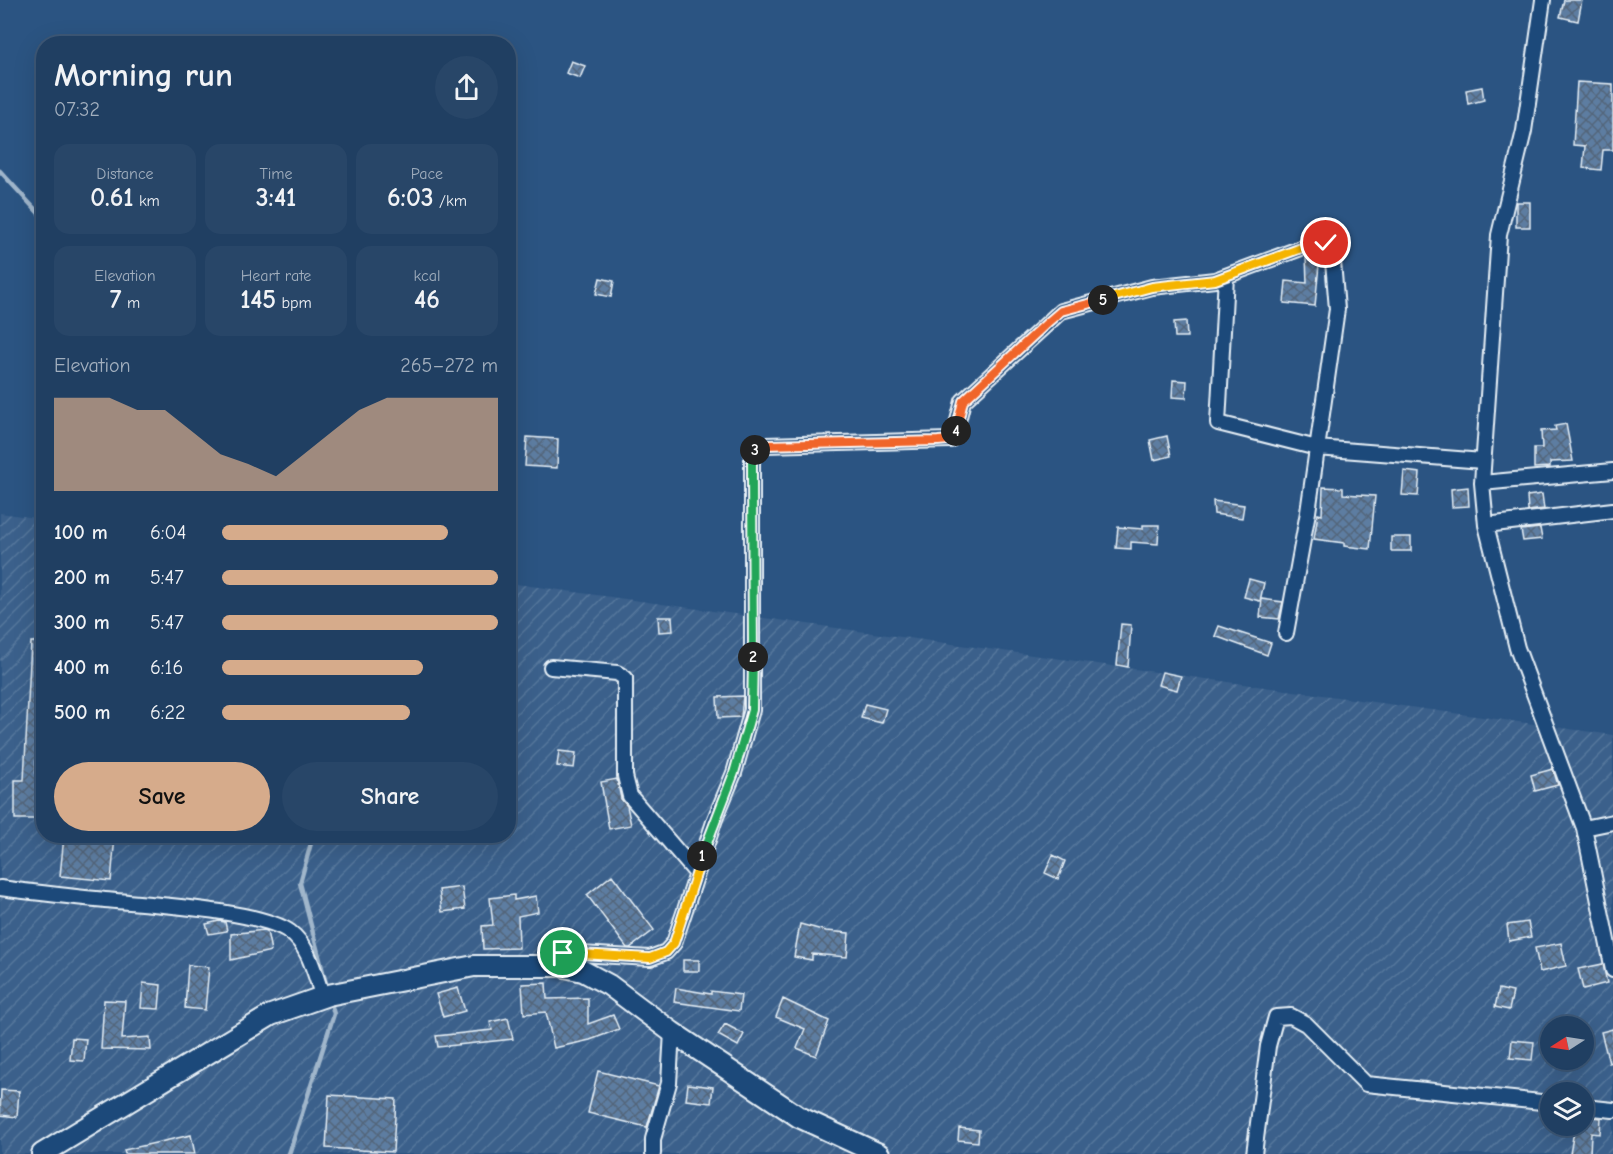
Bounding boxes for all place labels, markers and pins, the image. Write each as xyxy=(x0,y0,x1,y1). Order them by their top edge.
pin xyxy=(1300,217,1351,268)
pin: 5 xyxy=(1088,285,1118,315)
pin: 4 xyxy=(941,416,971,446)
pin: 3 xyxy=(740,435,770,465)
pin: 2 xyxy=(738,642,768,672)
pin: 1 xyxy=(687,841,717,871)
pin xyxy=(537,927,588,978)

